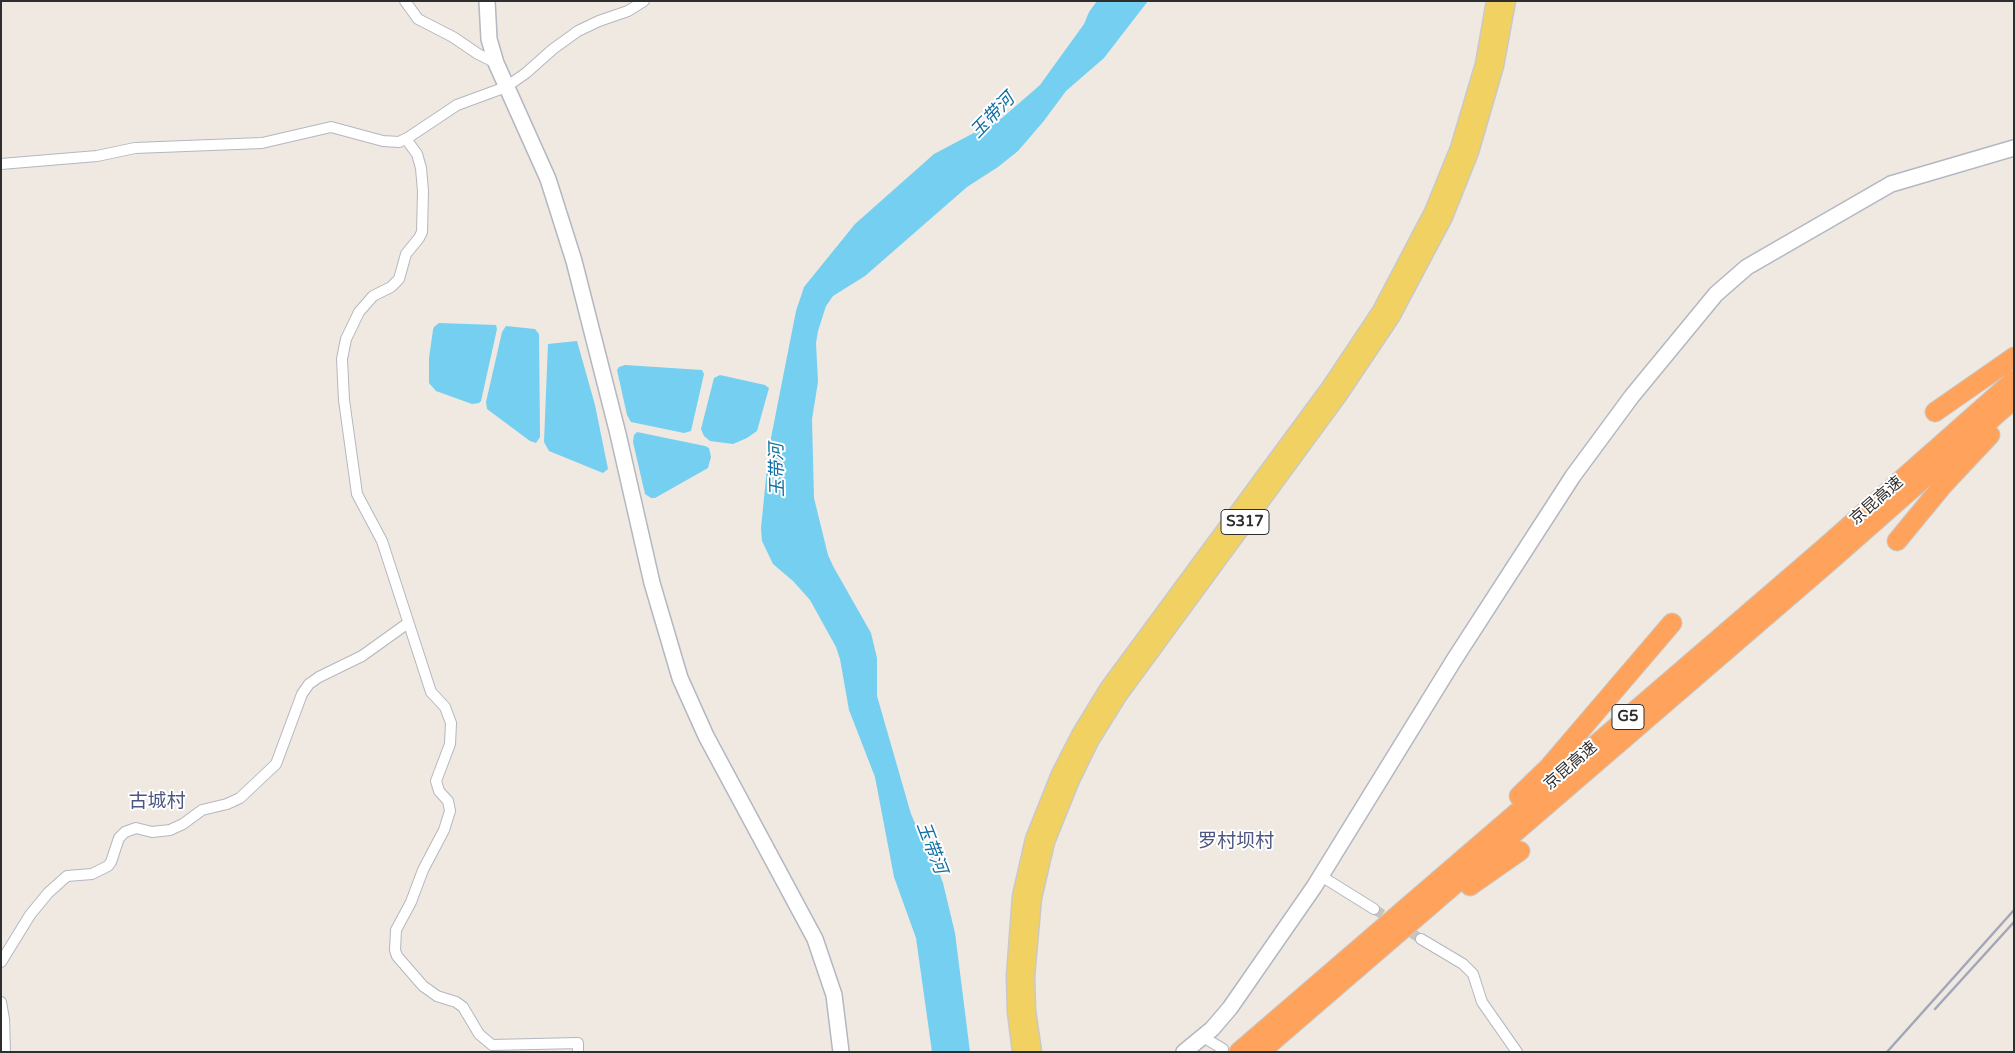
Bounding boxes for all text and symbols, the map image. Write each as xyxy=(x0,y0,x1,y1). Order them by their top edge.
water label: 玉带河 xyxy=(966,89,1020,143)
water label: 玉带河 xyxy=(767,443,789,497)
street label: 京昆高速 xyxy=(1847,473,1907,529)
road number: S317 xyxy=(1221,510,1269,534)
road number: G5 xyxy=(1612,704,1644,730)
street label: 京昆高速 xyxy=(1541,738,1601,794)
district label: 古城村 xyxy=(129,791,185,813)
water label: 玉带河 xyxy=(911,819,951,877)
district label: 罗村坝村 xyxy=(1198,831,1274,853)

